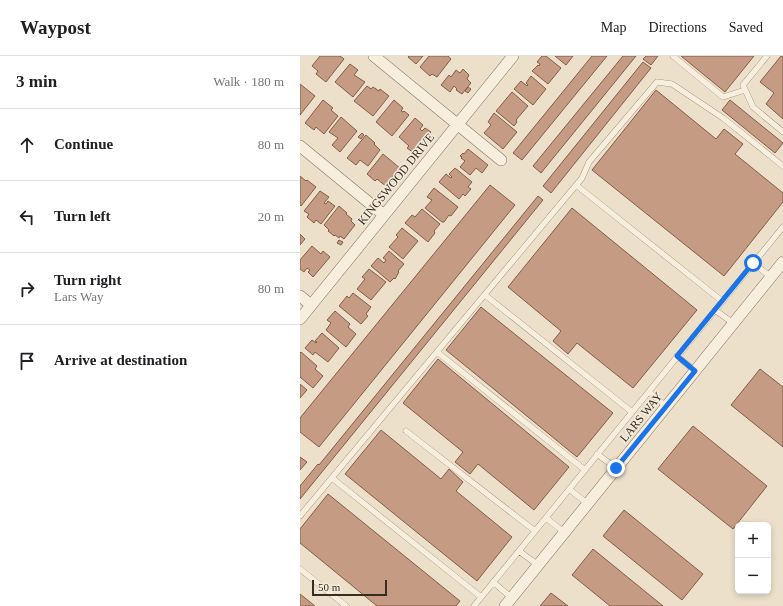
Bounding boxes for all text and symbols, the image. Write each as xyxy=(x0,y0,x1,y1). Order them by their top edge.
text: Waypost xyxy=(20,17,91,38)
text: Map xyxy=(601,20,626,35)
text: Directions xyxy=(648,20,707,35)
text: Saved xyxy=(729,20,763,35)
text: 3 min xyxy=(16,72,57,91)
text: Walk · 180 m xyxy=(213,74,284,89)
street label: KINGSWOOD DRIVE xyxy=(355,130,437,228)
icon: ahead xyxy=(16,134,38,156)
text: Continue xyxy=(54,136,113,152)
text: 80 m xyxy=(258,137,284,152)
icon: left xyxy=(16,206,38,228)
text: Turn left xyxy=(54,208,111,224)
text: 20 m xyxy=(258,209,284,224)
route start xyxy=(744,254,762,272)
text: Turn right xyxy=(54,272,121,288)
icon: right xyxy=(16,278,38,300)
text: 80 m xyxy=(258,281,284,296)
text: Lars Way xyxy=(54,289,104,304)
icon: arrive xyxy=(16,350,38,372)
text: Arrive at destination xyxy=(54,352,187,368)
street label: LARS WAY xyxy=(617,389,665,445)
route end xyxy=(607,459,625,477)
map controls xyxy=(735,522,771,594)
button: + xyxy=(735,522,771,558)
button: − xyxy=(735,558,771,594)
scale bar xyxy=(312,578,387,597)
text: 50 m xyxy=(318,581,340,593)

